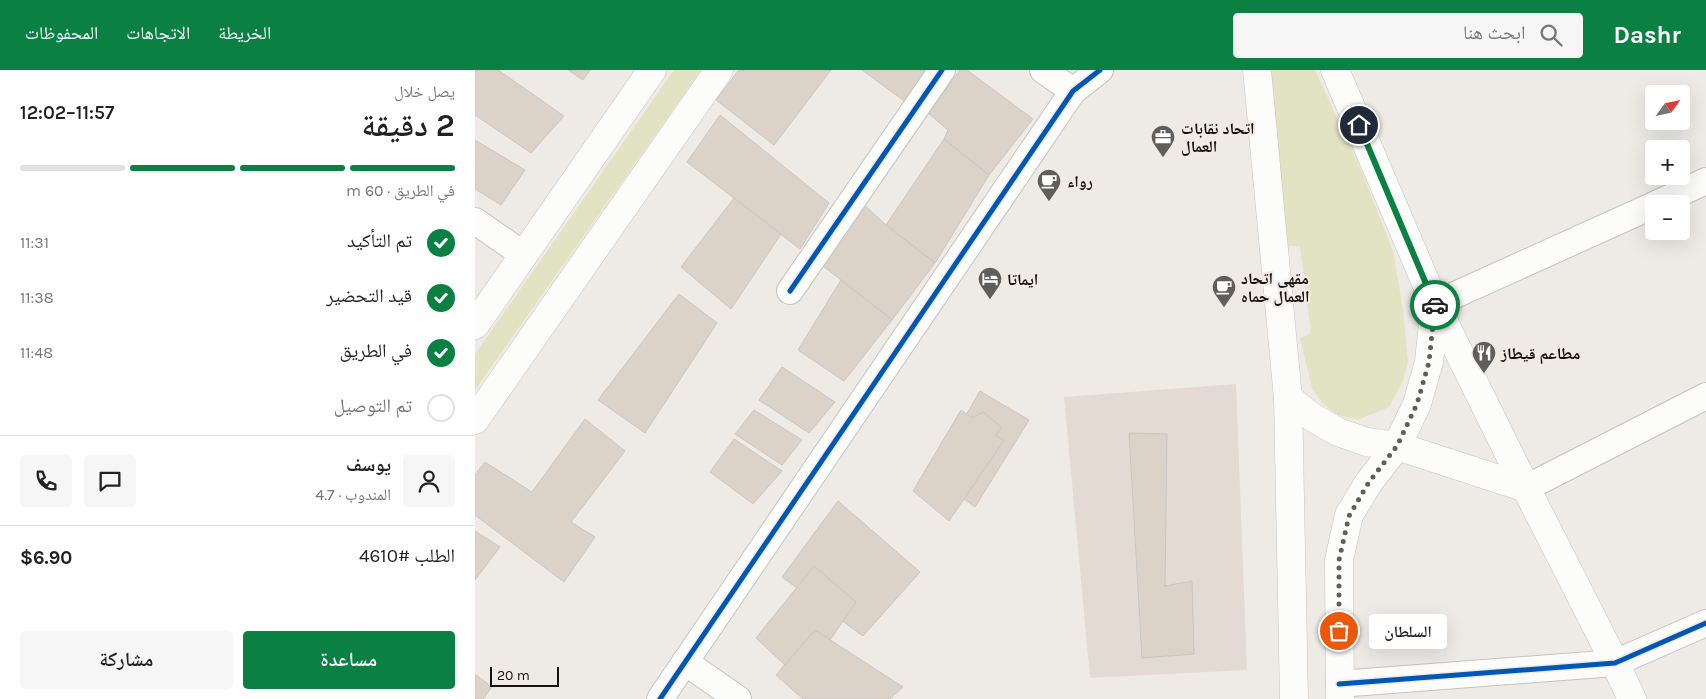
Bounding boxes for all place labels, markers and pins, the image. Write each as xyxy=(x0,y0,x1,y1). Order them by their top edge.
pin xyxy=(1338,104,1380,146)
place label: اتحاد نقابات العمال xyxy=(1181,119,1255,156)
office icon: اتحاد نقابات العمال xyxy=(1150,124,1176,158)
cafe icon: رواء xyxy=(1036,168,1062,202)
place label: رواء xyxy=(1067,172,1093,191)
hotel icon: ايماتا xyxy=(977,266,1003,300)
place label: مقهى اتحاد العمال حماه xyxy=(1241,269,1310,306)
place label: ايماتا xyxy=(1007,270,1038,289)
cafe icon: مقهى اتحاد العمال حماه xyxy=(1211,274,1237,308)
restaurant icon: مطاعم قيطاز xyxy=(1471,340,1497,374)
place label: مطاعم قيطاز xyxy=(1500,344,1580,365)
pin xyxy=(1318,610,1360,652)
callout: السلطان xyxy=(1369,614,1447,648)

